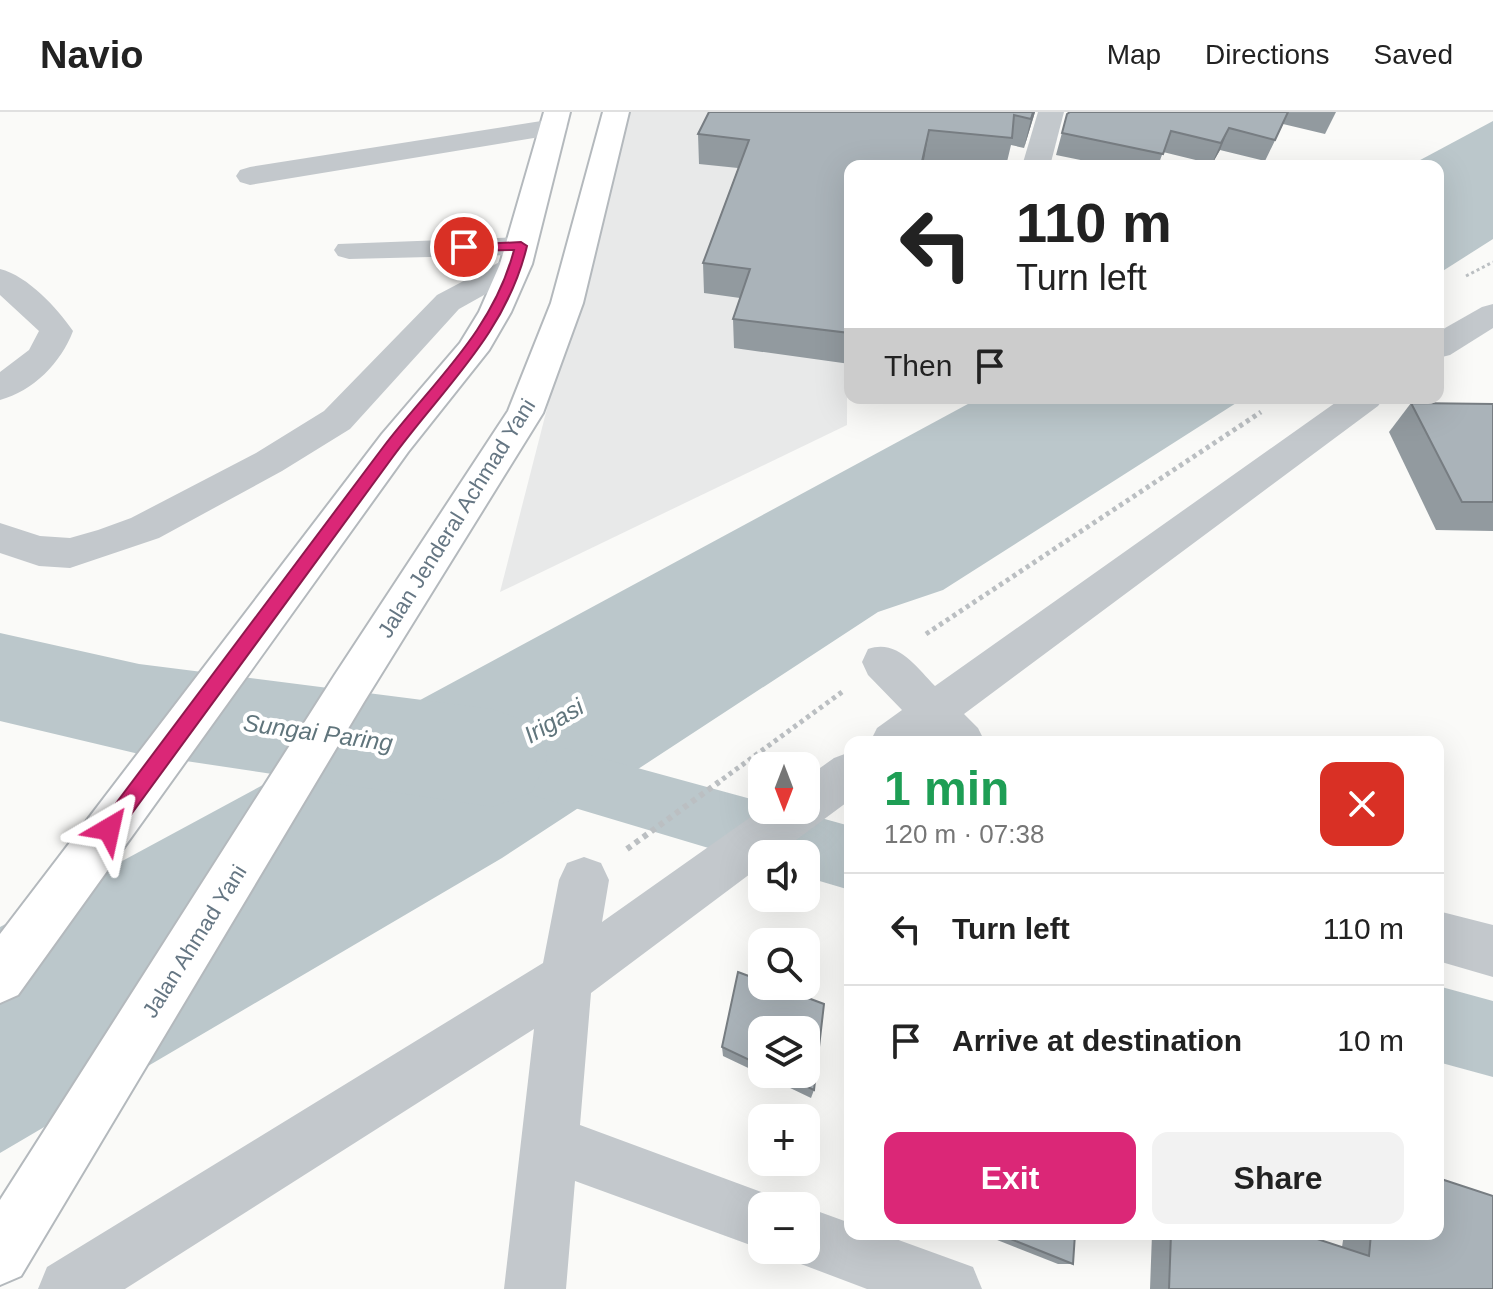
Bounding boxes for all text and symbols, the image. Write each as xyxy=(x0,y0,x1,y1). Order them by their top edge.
text: Navio xyxy=(40,34,143,76)
text: Map xyxy=(1107,39,1161,70)
text: Directions xyxy=(1205,39,1330,70)
text: Saved xyxy=(1374,39,1453,70)
text: 110 m xyxy=(1016,191,1172,254)
icon: left xyxy=(884,192,988,296)
pin xyxy=(430,213,498,281)
icon: arrive xyxy=(442,225,486,269)
text: Turn left xyxy=(1016,257,1147,298)
icon: arrive xyxy=(968,344,1012,388)
text: Then xyxy=(884,349,952,382)
street label: Jalan Jenderal Achmad Yani xyxy=(372,394,540,642)
water label: Irigasi xyxy=(519,693,589,748)
water label: Sungai Paring xyxy=(242,709,395,756)
north arrow xyxy=(748,752,820,824)
map controls xyxy=(748,752,820,1264)
text: 1 min xyxy=(884,762,1009,815)
button: close xyxy=(1320,762,1404,846)
position arrow xyxy=(67,787,151,871)
text: 120 m · 07:38 xyxy=(884,819,1044,849)
button: sound xyxy=(748,840,820,912)
street label: Jalan Ahmad Yani xyxy=(137,860,251,1022)
icon: left xyxy=(884,907,928,951)
text: Turn left xyxy=(952,912,1070,945)
text: 110 m xyxy=(1323,912,1404,945)
button: search xyxy=(748,928,820,1000)
button: layers xyxy=(748,1016,820,1088)
icon: arrive xyxy=(884,1019,928,1063)
text: Arrive at destination xyxy=(952,1024,1242,1057)
text: 10 m xyxy=(1337,1024,1404,1057)
button: + xyxy=(748,1104,820,1176)
button: Exit xyxy=(884,1132,1136,1224)
button: Share xyxy=(1152,1132,1404,1224)
button: − xyxy=(748,1192,820,1264)

